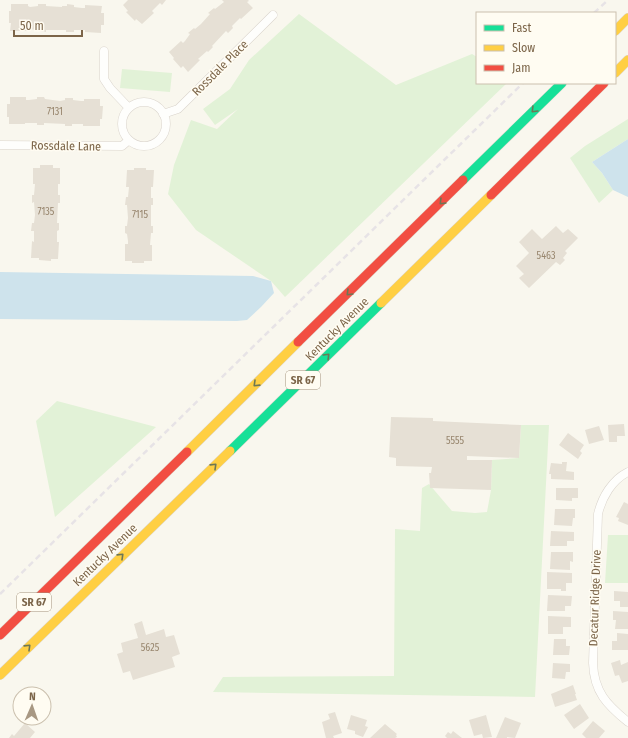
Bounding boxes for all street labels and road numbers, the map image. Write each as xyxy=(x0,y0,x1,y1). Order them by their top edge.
street label: Rossdale Place xyxy=(189,37,251,99)
street label: Rossdale Lane xyxy=(31,138,101,154)
street label: Kentucky Avenue xyxy=(302,294,372,364)
road number: SR 67 xyxy=(286,371,320,389)
street label: Kentucky Avenue xyxy=(70,521,140,589)
street label: Decatur Ridge Drive xyxy=(586,549,604,647)
road number: SR 67 xyxy=(17,593,51,611)

